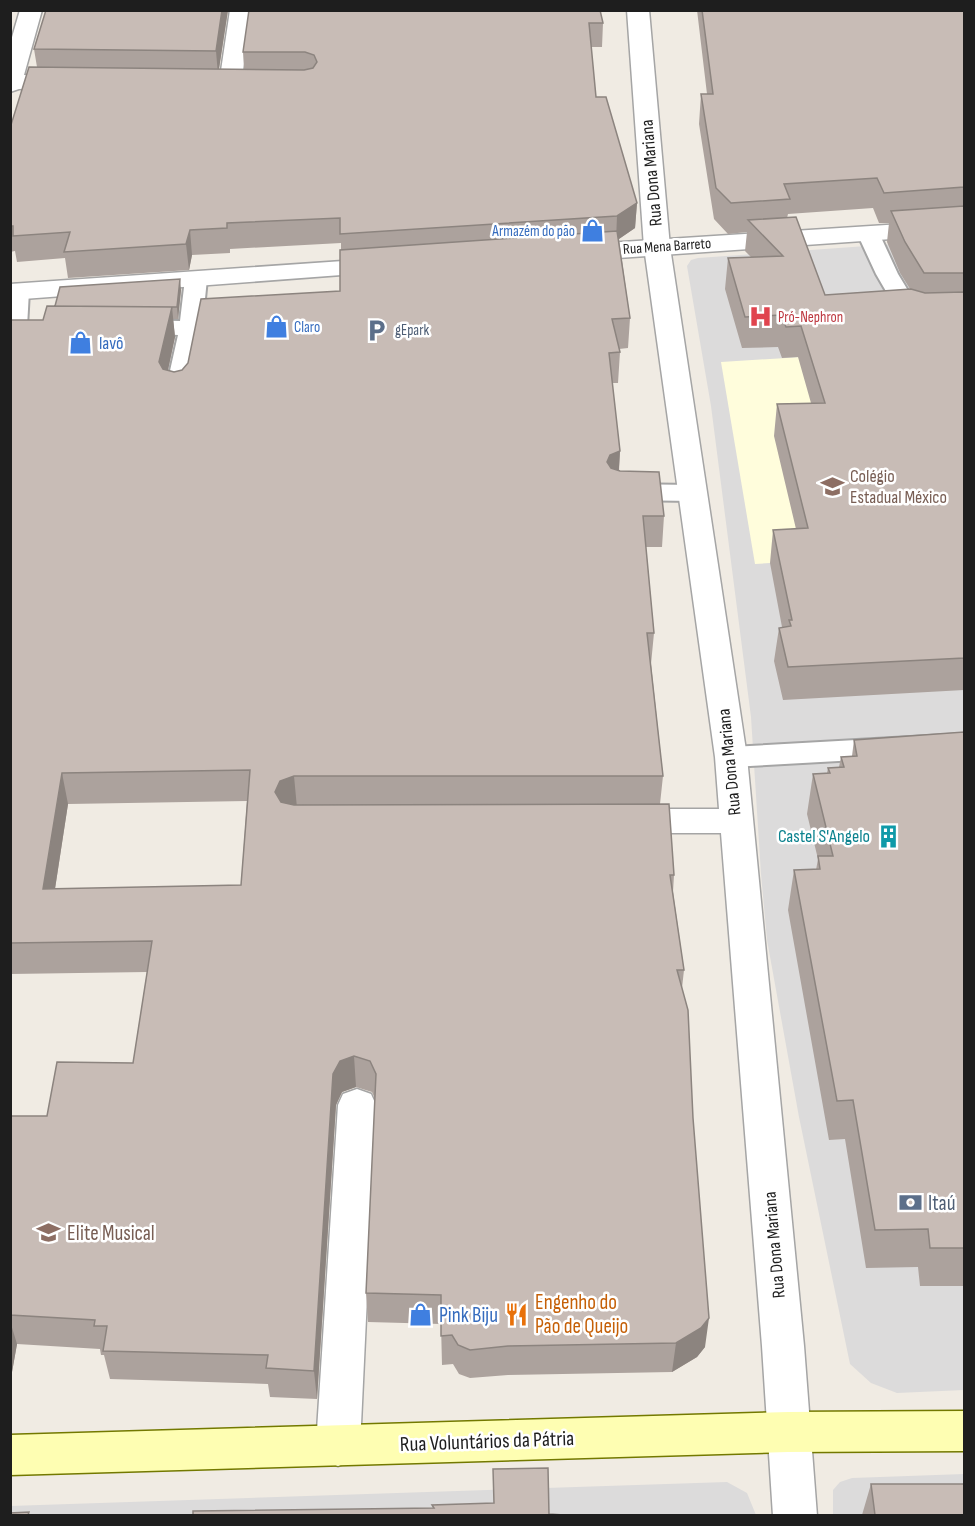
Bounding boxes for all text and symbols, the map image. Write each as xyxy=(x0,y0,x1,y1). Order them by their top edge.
street label: Rua Dona Mariana xyxy=(636,119,667,227)
shop icon: Armazém do pão xyxy=(580,218,606,244)
place label: Armazém do pão xyxy=(491,222,575,241)
street label: Rua Mena Barreto xyxy=(622,234,712,259)
hospital icon: Pró-Nephron xyxy=(747,304,773,330)
place label: Pró-Nephron xyxy=(778,308,843,327)
shop icon: Claro xyxy=(263,314,289,340)
parking icon: gEpark xyxy=(364,317,390,343)
place label: Claro xyxy=(294,318,320,337)
place label: gEpark xyxy=(395,321,429,340)
shop icon: lavô xyxy=(68,330,94,356)
place label: lavô xyxy=(99,333,123,354)
place label: Colégio Estadual México xyxy=(850,466,947,508)
school or university icon: Colégio Estadual México xyxy=(819,473,845,499)
street label: Rua Dona Mariana xyxy=(713,707,746,816)
building icon: Castel S'Angelo xyxy=(875,823,901,849)
place label: Castel S'Angelo xyxy=(778,826,870,847)
bank icon: Itaú xyxy=(897,1190,923,1216)
street label: Rua Dona Mariana xyxy=(759,1191,790,1299)
place label: Itaú xyxy=(928,1191,955,1216)
school or university icon: Elite Musical xyxy=(36,1220,62,1246)
place label: Elite Musical xyxy=(67,1221,155,1246)
place label: Engenho do Pão de Queijo xyxy=(535,1290,628,1339)
restaurant icon: Engenho do Pão de Queijo xyxy=(504,1301,530,1327)
shop icon: Pink Biju xyxy=(408,1302,434,1328)
place label: Pink Biju xyxy=(439,1303,498,1328)
street label: Rua Voluntários da Pátria xyxy=(399,1426,575,1457)

